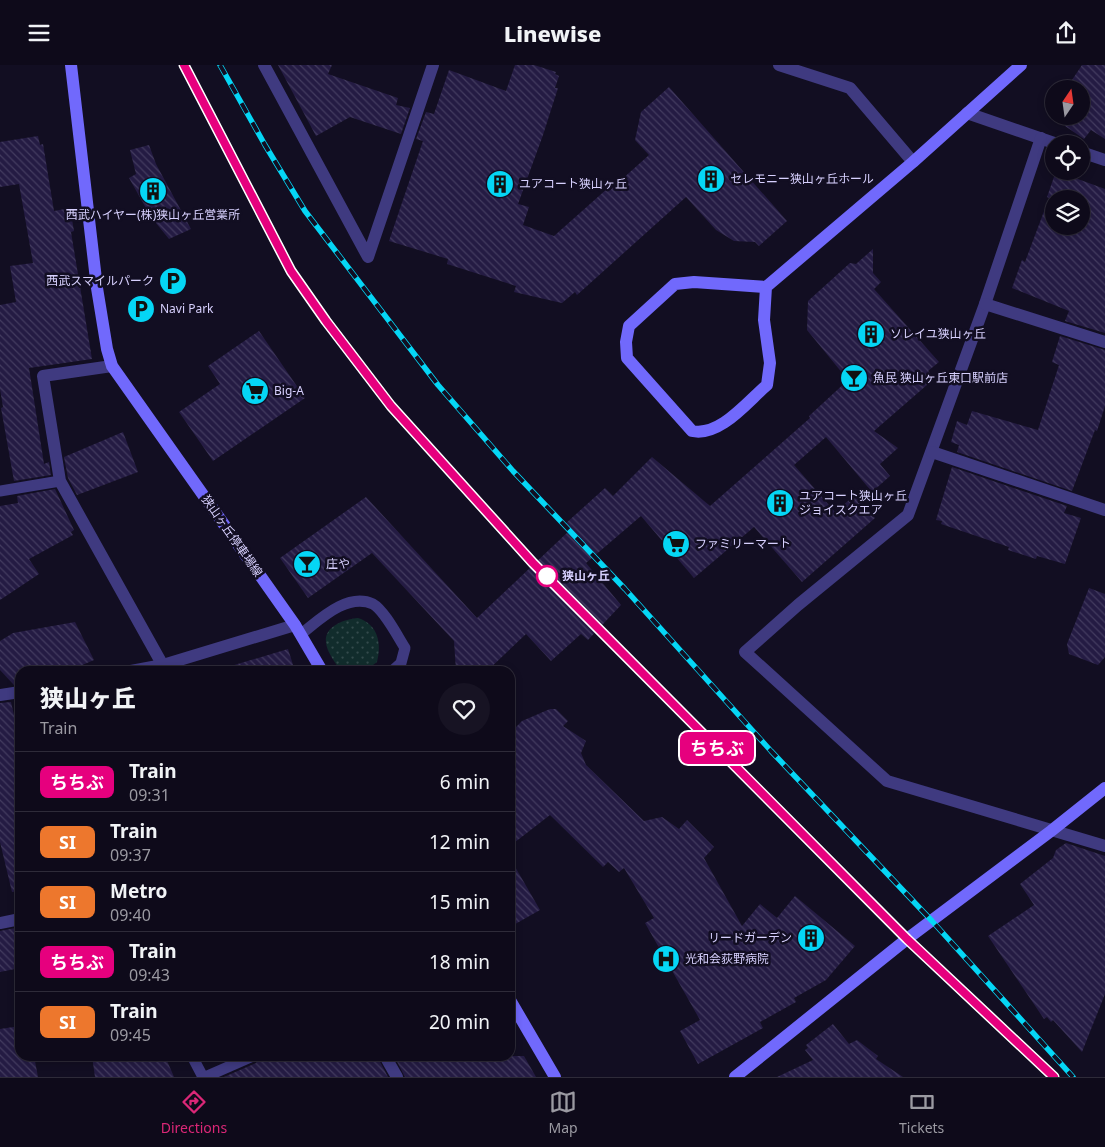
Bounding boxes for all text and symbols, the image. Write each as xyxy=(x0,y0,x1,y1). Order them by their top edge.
text: Linewise xyxy=(504,18,601,48)
icon: menu xyxy=(25,19,53,47)
icon: share xyxy=(1052,19,1080,47)
north arrow xyxy=(1045,80,1090,125)
map controls xyxy=(1045,80,1090,235)
button: locate xyxy=(1045,135,1090,180)
building icon: セレモニー狭山ヶ丘ホール xyxy=(696,164,726,194)
building icon: ユアコート狭山ヶ丘 xyxy=(485,169,515,199)
place label: セレモニー狭山ヶ丘ホール xyxy=(730,170,874,187)
place label: ユアコート狭山ヶ丘 xyxy=(519,175,627,192)
building icon: 西武ハイヤー(株)狭山ヶ丘営業所 xyxy=(138,176,168,206)
button: layers xyxy=(1045,190,1090,235)
place label: 西武ハイヤー(株)狭山ヶ丘営業所 xyxy=(66,206,240,223)
parking icon: 西武スマイルパーク xyxy=(158,266,188,296)
place label: 西武スマイルパーク xyxy=(46,272,154,289)
parking icon: Navi Park xyxy=(126,294,156,324)
place label: Navi Park xyxy=(160,300,214,317)
building icon: ソレイユ狭山ヶ丘 xyxy=(856,319,886,349)
place label: ソレイユ狭山ヶ丘 xyxy=(890,325,986,342)
bar icon: 魚民 狭山ヶ丘東口駅前店 xyxy=(839,363,869,393)
place label: 魚民 狭山ヶ丘東口駅前店 xyxy=(873,369,1008,386)
supermarket icon: Big-A xyxy=(240,376,270,406)
place label: Big-A xyxy=(274,382,304,399)
place label: ユアコート狭山ヶ丘 ジョイスクエア xyxy=(799,487,907,518)
building icon: ユアコート狭山ヶ丘 ジョイスクエア xyxy=(765,488,795,518)
street label: 狭山ヶ丘停車場線 xyxy=(198,492,267,580)
supermarket icon: ファミリーマート xyxy=(661,529,691,559)
place label: ファミリーマート xyxy=(695,535,791,552)
bar icon: 庄や xyxy=(292,549,322,579)
place label: 庄や xyxy=(326,555,350,572)
marker: 狭山ヶ丘 xyxy=(536,565,558,587)
place label: 狭山ヶ丘 xyxy=(562,567,610,584)
text: 狭山ヶ丘 xyxy=(40,681,136,714)
button: heart xyxy=(438,683,490,735)
text: Train xyxy=(40,717,77,739)
line badge: ちちぶ xyxy=(688,732,746,764)
text: ちちぶ xyxy=(690,736,744,760)
text: Train xyxy=(129,758,177,784)
text: 6 min xyxy=(440,769,490,795)
text: ちちぶ xyxy=(50,770,104,794)
text: 09:31 xyxy=(129,784,170,806)
text: Train xyxy=(110,818,158,844)
text: 12 min xyxy=(429,829,490,855)
text: SI xyxy=(59,830,76,854)
text: 09:37 xyxy=(110,844,151,866)
text: Metro xyxy=(110,878,168,904)
text: 15 min xyxy=(429,889,490,915)
text: SI xyxy=(59,890,76,914)
text: 09:40 xyxy=(110,904,151,926)
building icon: リードガーデン xyxy=(796,923,826,953)
place label: リードガーデン xyxy=(708,929,792,946)
text: Train xyxy=(129,938,177,964)
hospital icon: 光和会荻野病院 xyxy=(651,944,681,974)
text: 18 min xyxy=(429,949,490,975)
text: ちちぶ xyxy=(50,950,104,974)
place label: 光和会荻野病院 xyxy=(685,950,769,967)
text: 09:43 xyxy=(129,964,170,986)
text: Train xyxy=(110,998,158,1024)
text: 20 min xyxy=(429,1009,490,1035)
text: SI xyxy=(59,1010,76,1034)
text: 09:45 xyxy=(110,1024,151,1046)
tab: Directions xyxy=(161,1088,227,1137)
tab: Map xyxy=(549,1088,578,1137)
tab: Tickets xyxy=(899,1088,944,1137)

